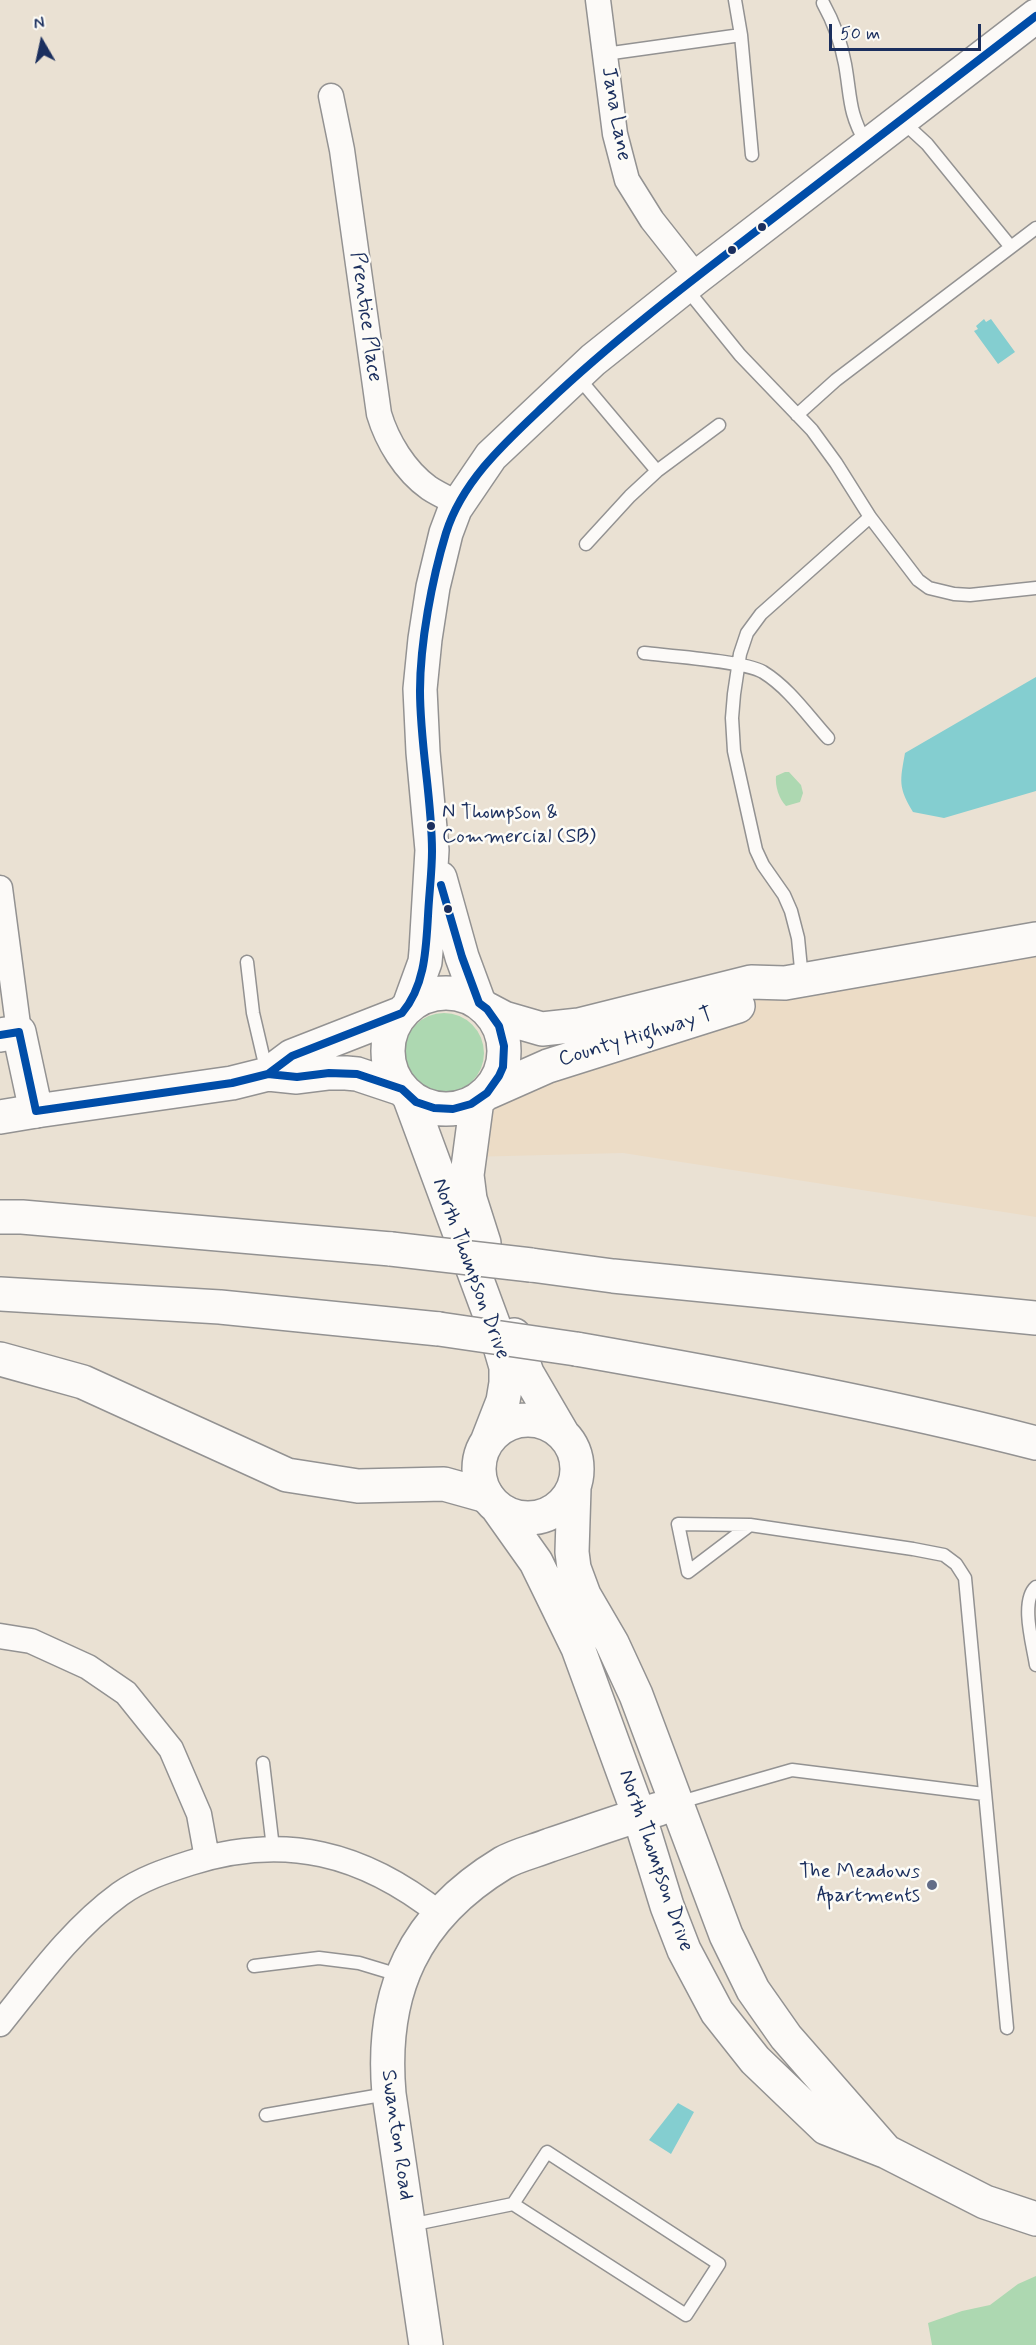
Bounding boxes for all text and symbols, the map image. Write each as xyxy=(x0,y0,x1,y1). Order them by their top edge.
north arrow xyxy=(12,12,72,72)
scale bar xyxy=(832,12,984,50)
text: N xyxy=(32,13,46,35)
text: 50 m xyxy=(840,22,880,46)
street label: Jana Lane xyxy=(594,65,636,163)
unlabelled marker xyxy=(756,221,768,233)
unlabelled marker xyxy=(726,244,738,256)
street label: Prentice Place xyxy=(343,250,387,384)
place label: N Thompson & Commercial (SB) xyxy=(442,802,596,849)
marker: N Thompson & Commercial (SB) xyxy=(425,820,437,832)
unlabelled marker xyxy=(442,903,454,915)
street label: County Highway T xyxy=(556,1003,716,1073)
street label: North Thompson Drive xyxy=(426,1175,514,1363)
street label: North Thompson Drive xyxy=(612,1767,698,1955)
place label: The Meadows Apartments xyxy=(799,1860,920,1910)
marker: The Meadows Apartments xyxy=(925,1878,939,1892)
street label: Swanton Road xyxy=(374,2068,418,2202)

